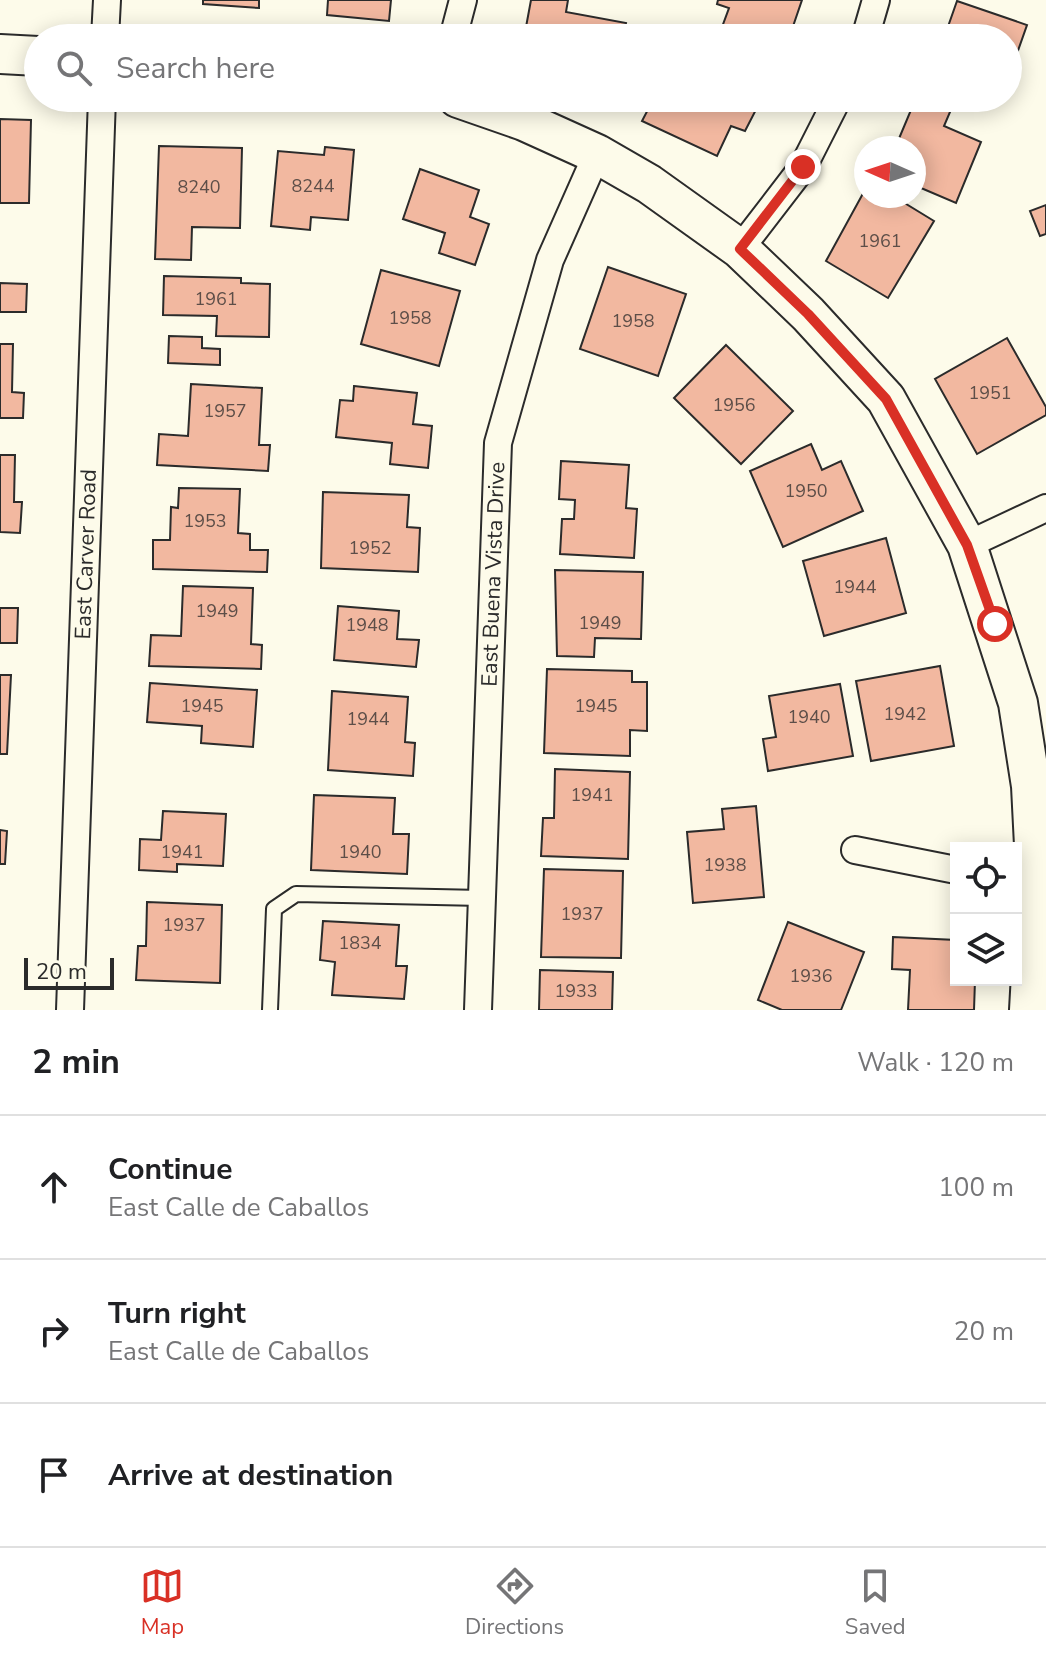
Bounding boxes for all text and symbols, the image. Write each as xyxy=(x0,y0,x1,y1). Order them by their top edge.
search box xyxy=(24,24,1022,112)
icon: search xyxy=(52,46,96,90)
text: Search here xyxy=(116,48,275,89)
north arrow xyxy=(854,136,926,208)
route end xyxy=(785,149,821,185)
house number: 8244 xyxy=(291,174,335,198)
house number: 8240 xyxy=(177,175,221,199)
house number: 1961 xyxy=(858,229,902,253)
house number: 1961 xyxy=(194,287,238,311)
house number: 1958 xyxy=(388,306,432,330)
house number: 1958 xyxy=(611,309,655,333)
house number: 1951 xyxy=(968,381,1012,405)
house number: 1956 xyxy=(712,393,756,417)
house number: 1957 xyxy=(203,399,247,423)
street label: East Buena Vista Drive xyxy=(474,461,512,687)
street label: East Carver Road xyxy=(68,469,104,640)
house number: 1950 xyxy=(784,479,828,503)
house number: 1953 xyxy=(183,509,227,533)
house number: 1952 xyxy=(348,536,392,560)
house number: 1944 xyxy=(833,575,877,599)
house number: 1949 xyxy=(195,599,239,623)
route start xyxy=(977,606,1013,642)
house number: 1949 xyxy=(578,611,622,635)
house number: 1948 xyxy=(345,613,389,637)
house number: 1945 xyxy=(180,694,224,718)
house number: 1945 xyxy=(574,694,618,718)
house number: 1942 xyxy=(883,702,927,726)
house number: 1940 xyxy=(787,705,831,729)
house number: 1944 xyxy=(346,707,390,731)
house number: 1941 xyxy=(570,783,614,807)
house number: 1941 xyxy=(160,840,204,864)
house number: 1940 xyxy=(338,840,382,864)
map controls xyxy=(950,842,1022,986)
button: locate xyxy=(950,842,1022,914)
house number: 1938 xyxy=(703,853,747,877)
house number: 1937 xyxy=(560,902,604,926)
house number: 1937 xyxy=(162,913,206,937)
button: layers xyxy=(950,914,1022,986)
house number: 1834 xyxy=(338,931,382,955)
scale bar xyxy=(24,954,114,990)
text: 20 m xyxy=(36,957,87,987)
house number: 1936 xyxy=(789,964,833,988)
house number: 1933 xyxy=(554,979,598,1003)
text: 2 min xyxy=(32,1039,120,1085)
text: Walk · 120 m xyxy=(857,1045,1014,1080)
text: Continue xyxy=(108,1149,233,1190)
icon: ahead xyxy=(32,1165,76,1209)
text: 100 m xyxy=(938,1170,1014,1205)
text: East Calle de Caballos xyxy=(108,1190,369,1225)
text: Turn right xyxy=(108,1293,246,1334)
icon: right xyxy=(32,1309,76,1353)
text: 20 m xyxy=(954,1314,1014,1349)
text: East Calle de Caballos xyxy=(108,1334,369,1369)
icon: arrive xyxy=(32,1453,76,1497)
text: Arrive at destination xyxy=(108,1455,393,1496)
tab: Map xyxy=(140,1564,184,1642)
tab: Directions xyxy=(465,1564,564,1642)
tab: Saved xyxy=(845,1564,906,1642)

